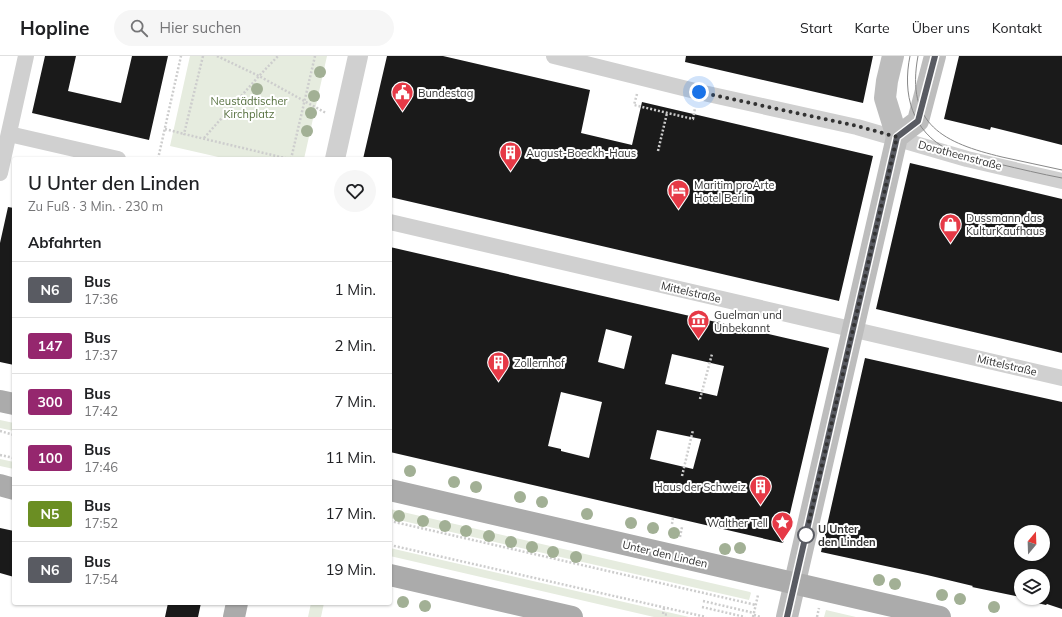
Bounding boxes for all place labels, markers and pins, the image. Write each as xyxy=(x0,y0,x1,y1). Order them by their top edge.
public building icon: Bundestag xyxy=(389,80,415,113)
place label: Bundestag xyxy=(418,86,473,100)
building icon: August-Boeckh-Haus xyxy=(498,140,524,173)
place label: August-Boeckh-Haus xyxy=(526,146,636,160)
hotel icon: Maritim proArte Hotel Berlin xyxy=(666,178,692,211)
place label: Maritim proArte Hotel Berlin xyxy=(694,178,775,205)
shop icon: Dussmann das KulturKaufhaus xyxy=(938,211,964,244)
place label: Dussmann das KulturKaufhaus xyxy=(966,211,1045,238)
museum icon: Guelman und Unbekannt xyxy=(686,308,712,341)
place label: Guelman und Unbekannt xyxy=(714,308,782,335)
building icon: Zollernhof xyxy=(485,350,511,383)
place label: Zollernhof xyxy=(514,356,565,370)
building icon: Haus der Schweiz xyxy=(748,474,774,507)
place label: Haus der Schweiz xyxy=(654,480,746,494)
place icon: Walther Tell xyxy=(770,510,796,543)
place label: Walther Tell xyxy=(707,516,768,530)
place label: U Unter den Linden xyxy=(818,522,876,549)
marker: U Unter den Linden xyxy=(797,526,815,544)

